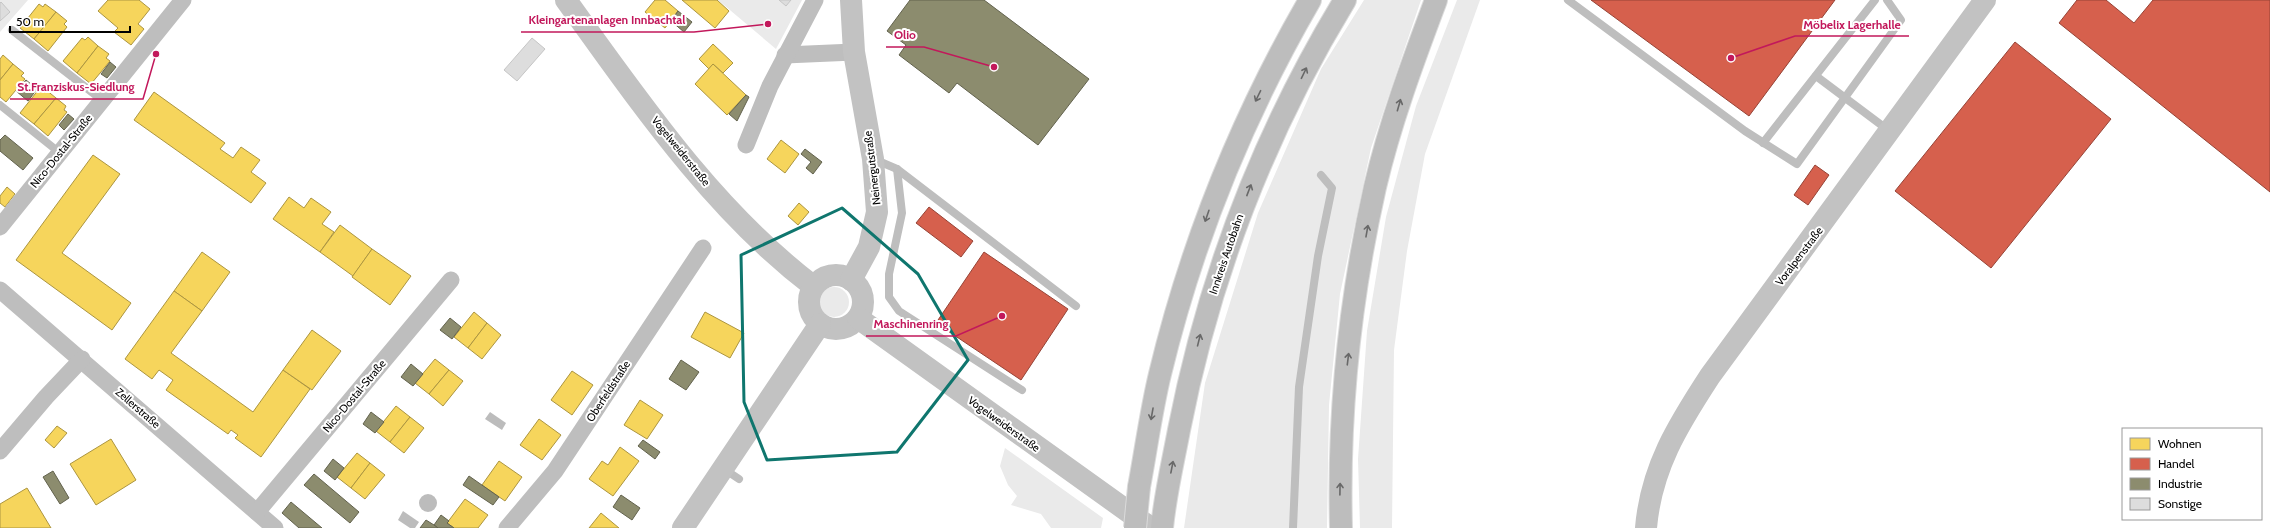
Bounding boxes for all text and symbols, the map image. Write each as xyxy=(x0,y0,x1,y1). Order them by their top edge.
scale bar xyxy=(10,8,130,34)
callout: Kleingartenanlagen Innbachtal xyxy=(521,8,694,32)
text: Kleingartenanlagen Innbachtal xyxy=(529,12,686,27)
callout: Möbelix Lagerhalle xyxy=(1795,12,1909,36)
text: 50 m xyxy=(16,14,44,29)
text: Möbelix Lagerhalle xyxy=(1803,17,1901,32)
callout: Olio xyxy=(886,23,924,47)
text: Olio xyxy=(894,27,916,42)
one-way arrow xyxy=(1301,67,1308,79)
callout: St.Franziskus-Siedlung xyxy=(10,75,143,99)
text: St.Franziskus-Siedlung xyxy=(17,79,135,94)
one-way arrow xyxy=(1254,90,1261,102)
one-way arrow xyxy=(1396,99,1403,112)
street label: Nico-Dostal-Straße xyxy=(27,111,95,191)
street label: Vogelweiderstraße xyxy=(649,113,714,189)
street label: Neinergutstraße xyxy=(860,130,883,206)
one-way arrow xyxy=(1245,185,1253,197)
one-way arrow xyxy=(1203,209,1211,221)
street label: Innkreis Autobahn xyxy=(1206,212,1246,296)
street label: Voralpenstraße xyxy=(1772,223,1826,288)
one-way arrow xyxy=(1363,225,1371,238)
callout: Maschinenring xyxy=(866,312,956,336)
text: Maschinenring xyxy=(874,316,948,331)
one-way arrow xyxy=(1196,334,1204,347)
one-way arrow xyxy=(1344,353,1351,366)
street label: Nico-Dostal-Straße xyxy=(319,356,389,435)
street label: Oberfeldstraße xyxy=(583,357,633,424)
street label: Zellerstraße xyxy=(113,385,163,431)
street label: Vogelweiderstraße xyxy=(965,393,1043,455)
one-way arrow xyxy=(1148,408,1156,421)
legend xyxy=(2122,428,2262,520)
text: Wohnen xyxy=(2158,436,2202,451)
text: Handel xyxy=(2158,456,2195,471)
one-way arrow xyxy=(1168,461,1176,474)
text: Industrie xyxy=(2158,476,2202,491)
one-way arrow xyxy=(1336,483,1344,496)
text: Sonstige xyxy=(2158,496,2202,511)

